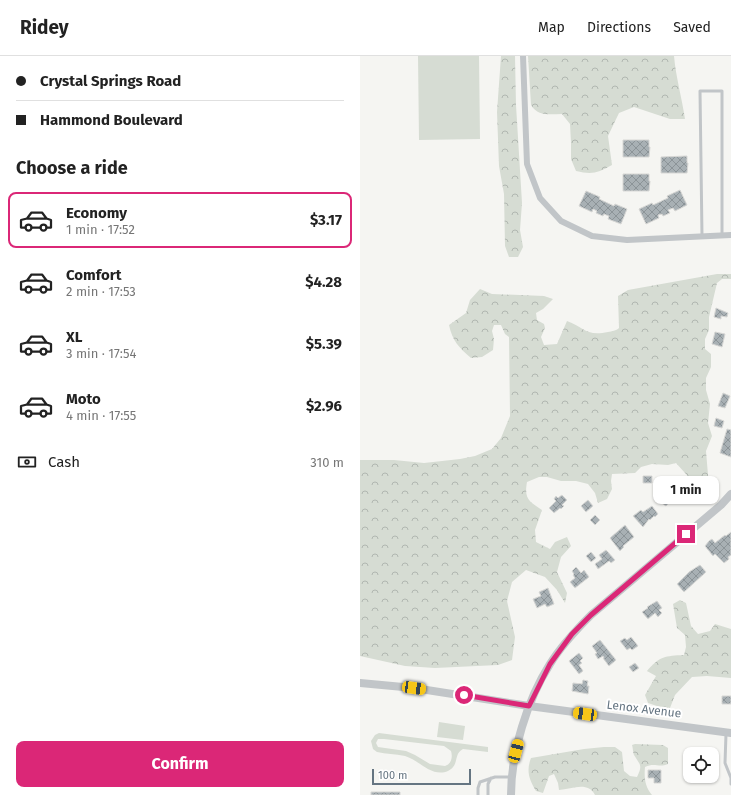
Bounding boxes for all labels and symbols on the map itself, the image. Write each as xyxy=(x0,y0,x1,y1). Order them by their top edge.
callout: 1 min xyxy=(653,476,719,504)
route end xyxy=(677,525,695,543)
car xyxy=(401,680,427,696)
route start xyxy=(455,686,473,704)
street label: Lenox Avenue xyxy=(606,697,682,721)
car xyxy=(572,706,598,722)
car xyxy=(507,738,525,764)
scale bar xyxy=(372,767,471,786)

